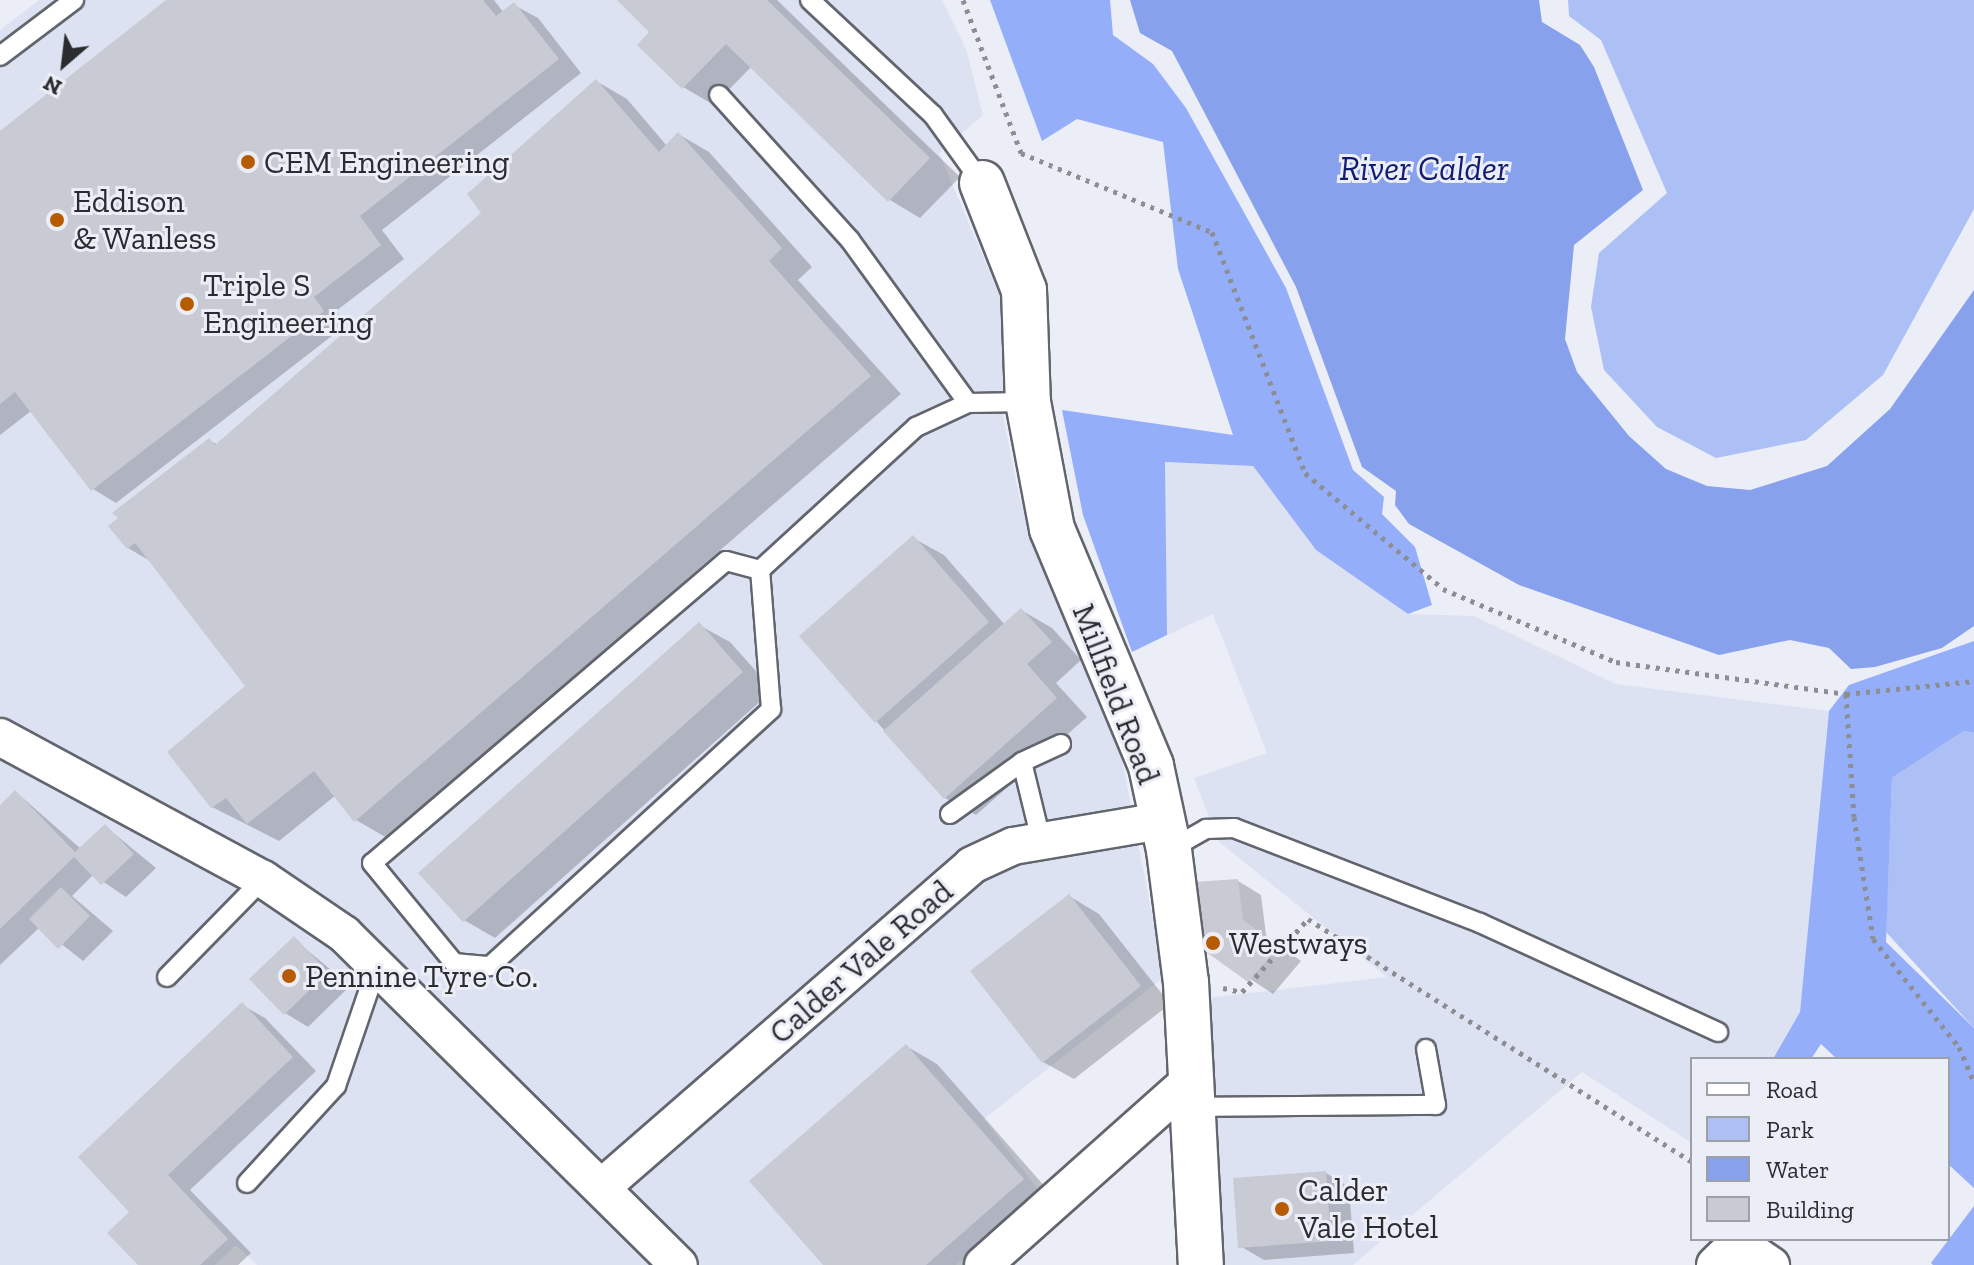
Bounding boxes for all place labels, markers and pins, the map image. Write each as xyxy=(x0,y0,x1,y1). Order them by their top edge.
place label: CEM Engineering xyxy=(264,143,509,181)
marker: CEM Engineering xyxy=(239,153,257,171)
place label: Eddison & Wanless xyxy=(73,183,217,258)
marker: Eddison & Wanless xyxy=(48,211,66,229)
place label: Triple S Engineering xyxy=(203,267,373,342)
marker: Triple S Engineering xyxy=(178,295,196,313)
place label: Westways xyxy=(1229,924,1368,962)
marker: Westways xyxy=(1204,934,1222,952)
place label: Pennine Tyre Co. xyxy=(305,957,539,995)
marker: Pennine Tyre Co. xyxy=(280,967,298,985)
place label: Calder Vale Hotel xyxy=(1298,1172,1438,1247)
marker: Calder Vale Hotel xyxy=(1273,1200,1291,1218)

